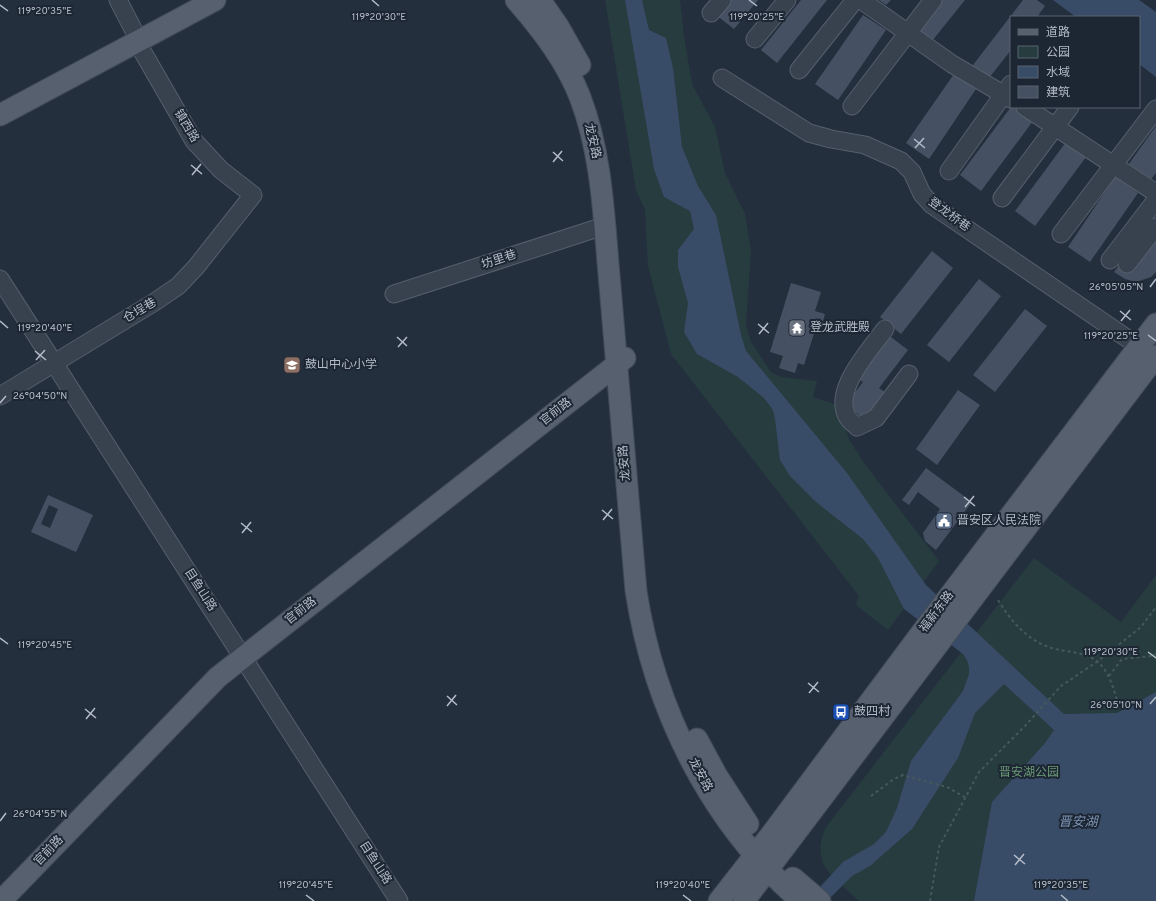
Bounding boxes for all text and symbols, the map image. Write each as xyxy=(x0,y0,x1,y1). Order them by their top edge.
text: 119°20'35"E xyxy=(18,5,72,18)
text: 119°20'30"E xyxy=(352,11,406,24)
text: 119°20'25"E xyxy=(730,11,784,24)
legend xyxy=(1010,16,1140,108)
text: 道路 xyxy=(1046,25,1070,41)
text: 公园 xyxy=(1046,45,1070,61)
text: 水域 xyxy=(1046,65,1070,81)
text: 建筑 xyxy=(1046,85,1070,101)
street label: 镇西路 xyxy=(170,106,202,146)
street label: 龙安路 xyxy=(580,122,604,160)
street label: 登龙桥巷 xyxy=(925,194,973,236)
street label: 坊里巷 xyxy=(479,247,519,273)
text: 26°05'05"N xyxy=(1089,281,1143,294)
street label: 仓埕巷 xyxy=(120,295,160,327)
temple icon: 登龙武胜殿 xyxy=(787,318,807,338)
place label: 登龙武胜殿 xyxy=(810,320,870,336)
text: 119°20'40"E xyxy=(18,322,72,335)
text: 119°20'25"E xyxy=(1084,330,1138,343)
school or university icon: 鼓山中心小学 xyxy=(282,355,302,375)
place label: 鼓山中心小学 xyxy=(305,357,377,373)
text: 26°04'50"N xyxy=(13,390,67,403)
street label: 官前路 xyxy=(537,395,575,429)
street label: 龙安路 xyxy=(615,444,635,482)
public building icon: 晋安区人民法院 xyxy=(934,511,954,531)
place label: 晋安区人民法院 xyxy=(957,513,1041,529)
street label: 目鱼山路 xyxy=(180,566,220,614)
street label: 福新东路 xyxy=(916,588,958,636)
street label: 官前路 xyxy=(282,594,320,628)
text: 119°20'45"E xyxy=(18,639,72,652)
text: 119°20'30"E xyxy=(1084,646,1138,659)
text: 26°05'10"N xyxy=(1090,699,1142,712)
bus stop icon: 鼓四村 xyxy=(831,702,851,722)
place label: 鼓四村 xyxy=(854,704,891,720)
street label: 龙安路 xyxy=(684,755,716,795)
park label: 晋安湖公园 xyxy=(999,765,1059,781)
text: 26°04'55"N xyxy=(13,808,67,821)
water label: 晋安湖 xyxy=(1058,815,1099,831)
street label: 官前路 xyxy=(31,832,67,870)
street label: 目鱼山路 xyxy=(355,839,395,887)
text: 119°20'45"E xyxy=(279,879,333,892)
text: 119°20'40"E xyxy=(656,879,710,892)
text: 119°20'35"E xyxy=(1034,879,1088,892)

